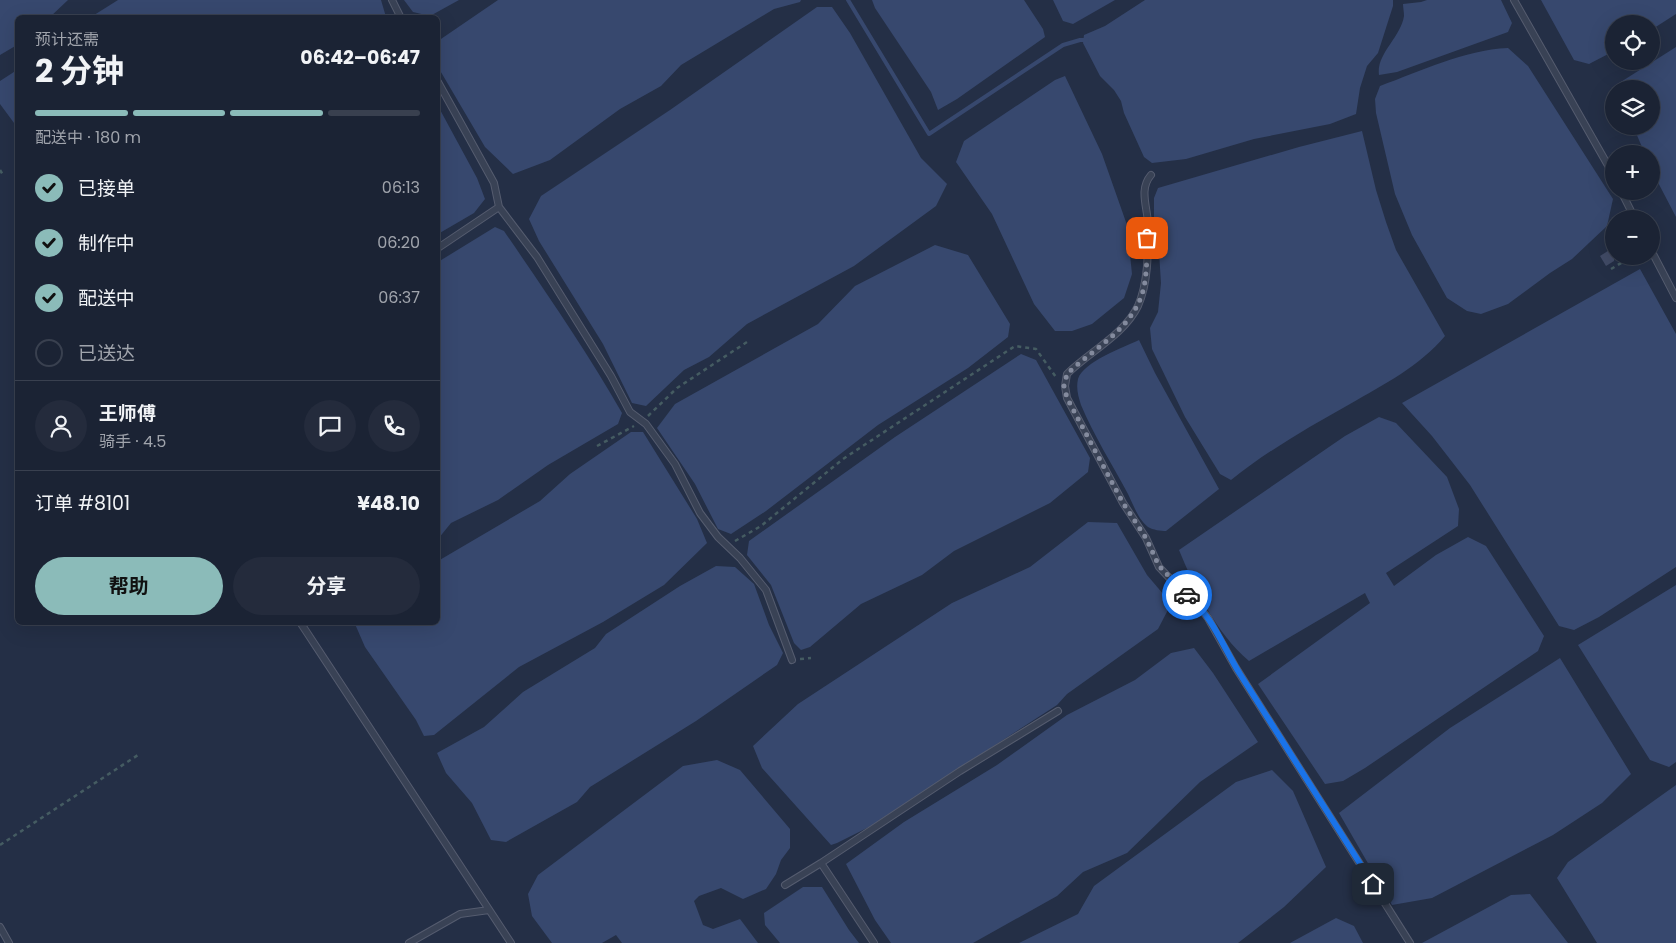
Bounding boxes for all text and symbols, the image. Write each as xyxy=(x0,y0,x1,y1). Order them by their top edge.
map controls xyxy=(1605,15,1660,265)
button: locate xyxy=(1605,15,1660,70)
text: 预计还需 xyxy=(35,28,99,51)
text: 06:42–06:47 xyxy=(300,44,420,71)
text: 2 分钟 xyxy=(35,48,124,93)
button: layers xyxy=(1605,80,1660,135)
text: 配送中 · 180 m xyxy=(35,126,141,149)
button: + xyxy=(1605,145,1660,200)
icon: check xyxy=(35,174,63,202)
text: 已接单 xyxy=(78,175,135,202)
text: 06:13 xyxy=(382,176,420,199)
button: − xyxy=(1605,210,1660,265)
pin xyxy=(1126,217,1168,259)
icon: bag xyxy=(1133,224,1161,252)
icon: check xyxy=(35,229,63,257)
text: 制作中 xyxy=(78,230,135,257)
text: 06:20 xyxy=(377,231,420,254)
icon: check xyxy=(35,284,63,312)
text: 配送中 xyxy=(78,285,135,312)
text: 06:37 xyxy=(378,286,420,309)
text: 已送达 xyxy=(78,340,135,367)
button: person xyxy=(35,400,87,452)
text: 王师傅 xyxy=(99,400,156,427)
button: chat xyxy=(304,400,356,452)
button: phone xyxy=(368,400,420,452)
text: 骑手 · 4.5 xyxy=(99,430,166,453)
text: 订单 #8101 xyxy=(35,490,130,517)
text: ¥48.10 xyxy=(357,490,420,517)
button: 帮助 xyxy=(35,557,223,615)
button: 分享 xyxy=(233,557,420,615)
courier xyxy=(1162,570,1212,620)
icon: car xyxy=(1173,581,1201,609)
pin xyxy=(1352,863,1394,905)
icon: home xyxy=(1359,870,1387,898)

